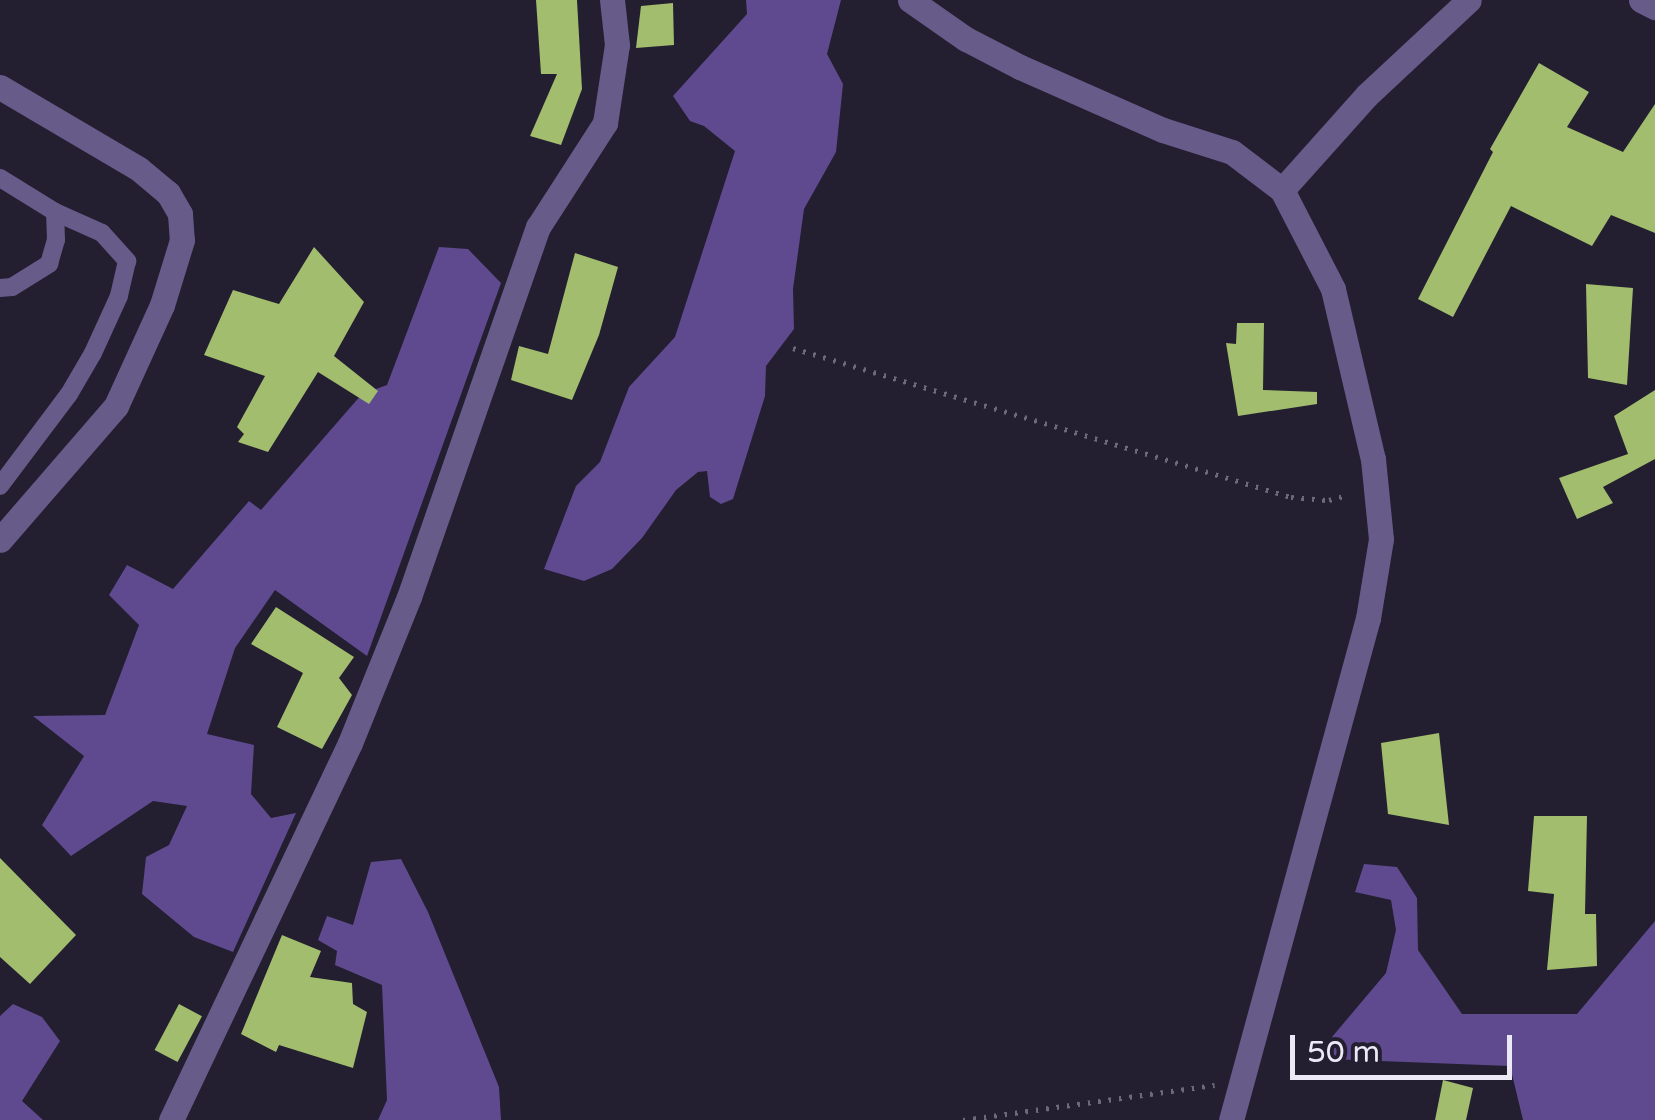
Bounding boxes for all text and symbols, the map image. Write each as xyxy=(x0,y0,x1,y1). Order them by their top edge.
scale bar xyxy=(1295,1015,1518,1077)
text: 50 m xyxy=(1307,1034,1380,1071)

